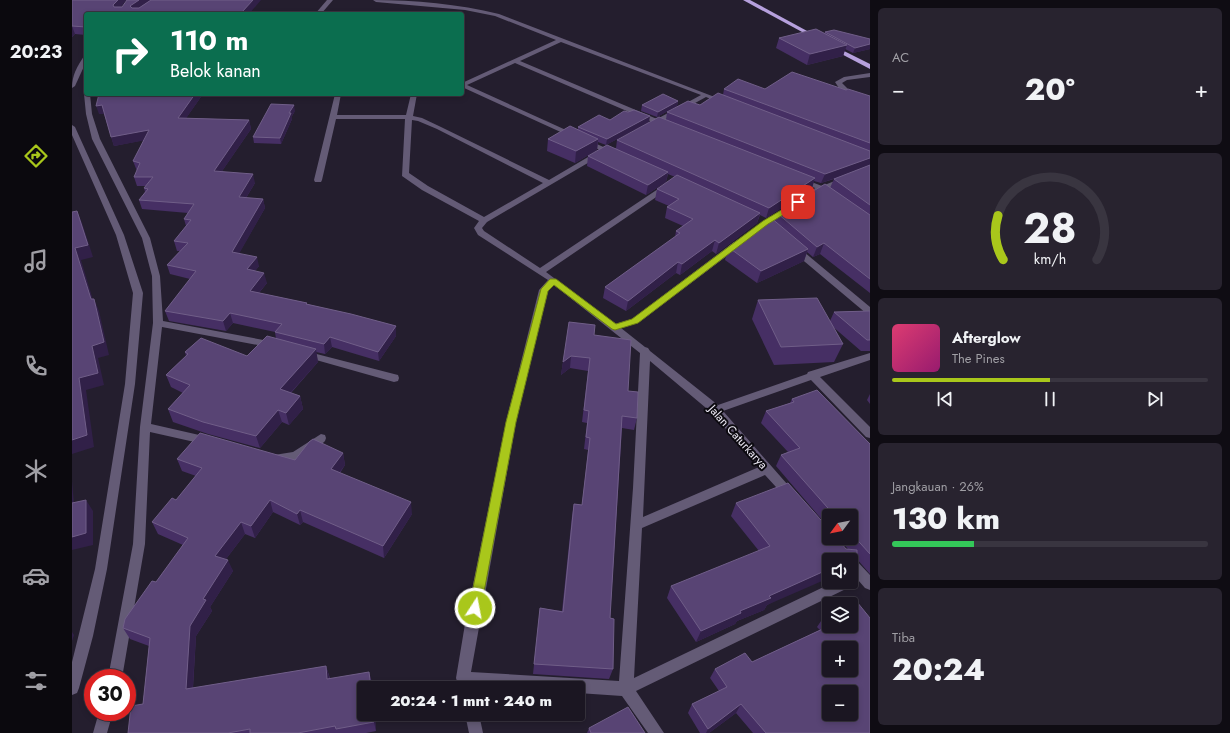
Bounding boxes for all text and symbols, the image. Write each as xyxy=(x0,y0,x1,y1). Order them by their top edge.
text: 110 m xyxy=(170,20,248,61)
icon: right xyxy=(104,28,156,80)
text: 20:23 xyxy=(10,39,62,65)
text: AC xyxy=(892,48,909,67)
text: Belok kanan xyxy=(170,58,261,84)
text: 20° xyxy=(1025,68,1075,111)
text: − xyxy=(892,73,905,105)
text: + xyxy=(1194,73,1208,105)
icon: directions xyxy=(22,142,50,170)
pin xyxy=(781,185,815,219)
icon: arrive xyxy=(787,191,809,213)
text: 28 xyxy=(1023,197,1077,258)
icon: music xyxy=(22,247,50,275)
text: km/h xyxy=(1034,248,1066,268)
text: Afterglow xyxy=(952,327,1021,349)
text: The Pines xyxy=(952,349,1005,368)
icon: phone xyxy=(22,352,50,380)
icon: previous xyxy=(934,388,956,410)
icon: pause xyxy=(1039,388,1061,410)
icon: next xyxy=(1144,388,1166,410)
street label: Jalan Caturkarya xyxy=(703,399,772,473)
icon: climate xyxy=(22,457,50,485)
text: Jangkauan · 26% xyxy=(892,477,984,496)
text: 130 km xyxy=(892,497,1000,540)
north arrow xyxy=(822,509,858,545)
map controls xyxy=(822,509,858,721)
button: sound xyxy=(822,553,858,589)
icon: car xyxy=(22,562,50,590)
position arrow xyxy=(454,587,496,629)
button: layers xyxy=(822,597,858,633)
text: Tiba xyxy=(892,628,915,647)
button: + xyxy=(822,641,858,677)
text: 20:24 xyxy=(892,648,985,691)
icon: filters xyxy=(22,667,50,695)
speed limit sign: 30 xyxy=(84,669,136,721)
button: − xyxy=(822,685,858,721)
text: 20:24 · 1 mnt · 240 m xyxy=(390,690,552,712)

